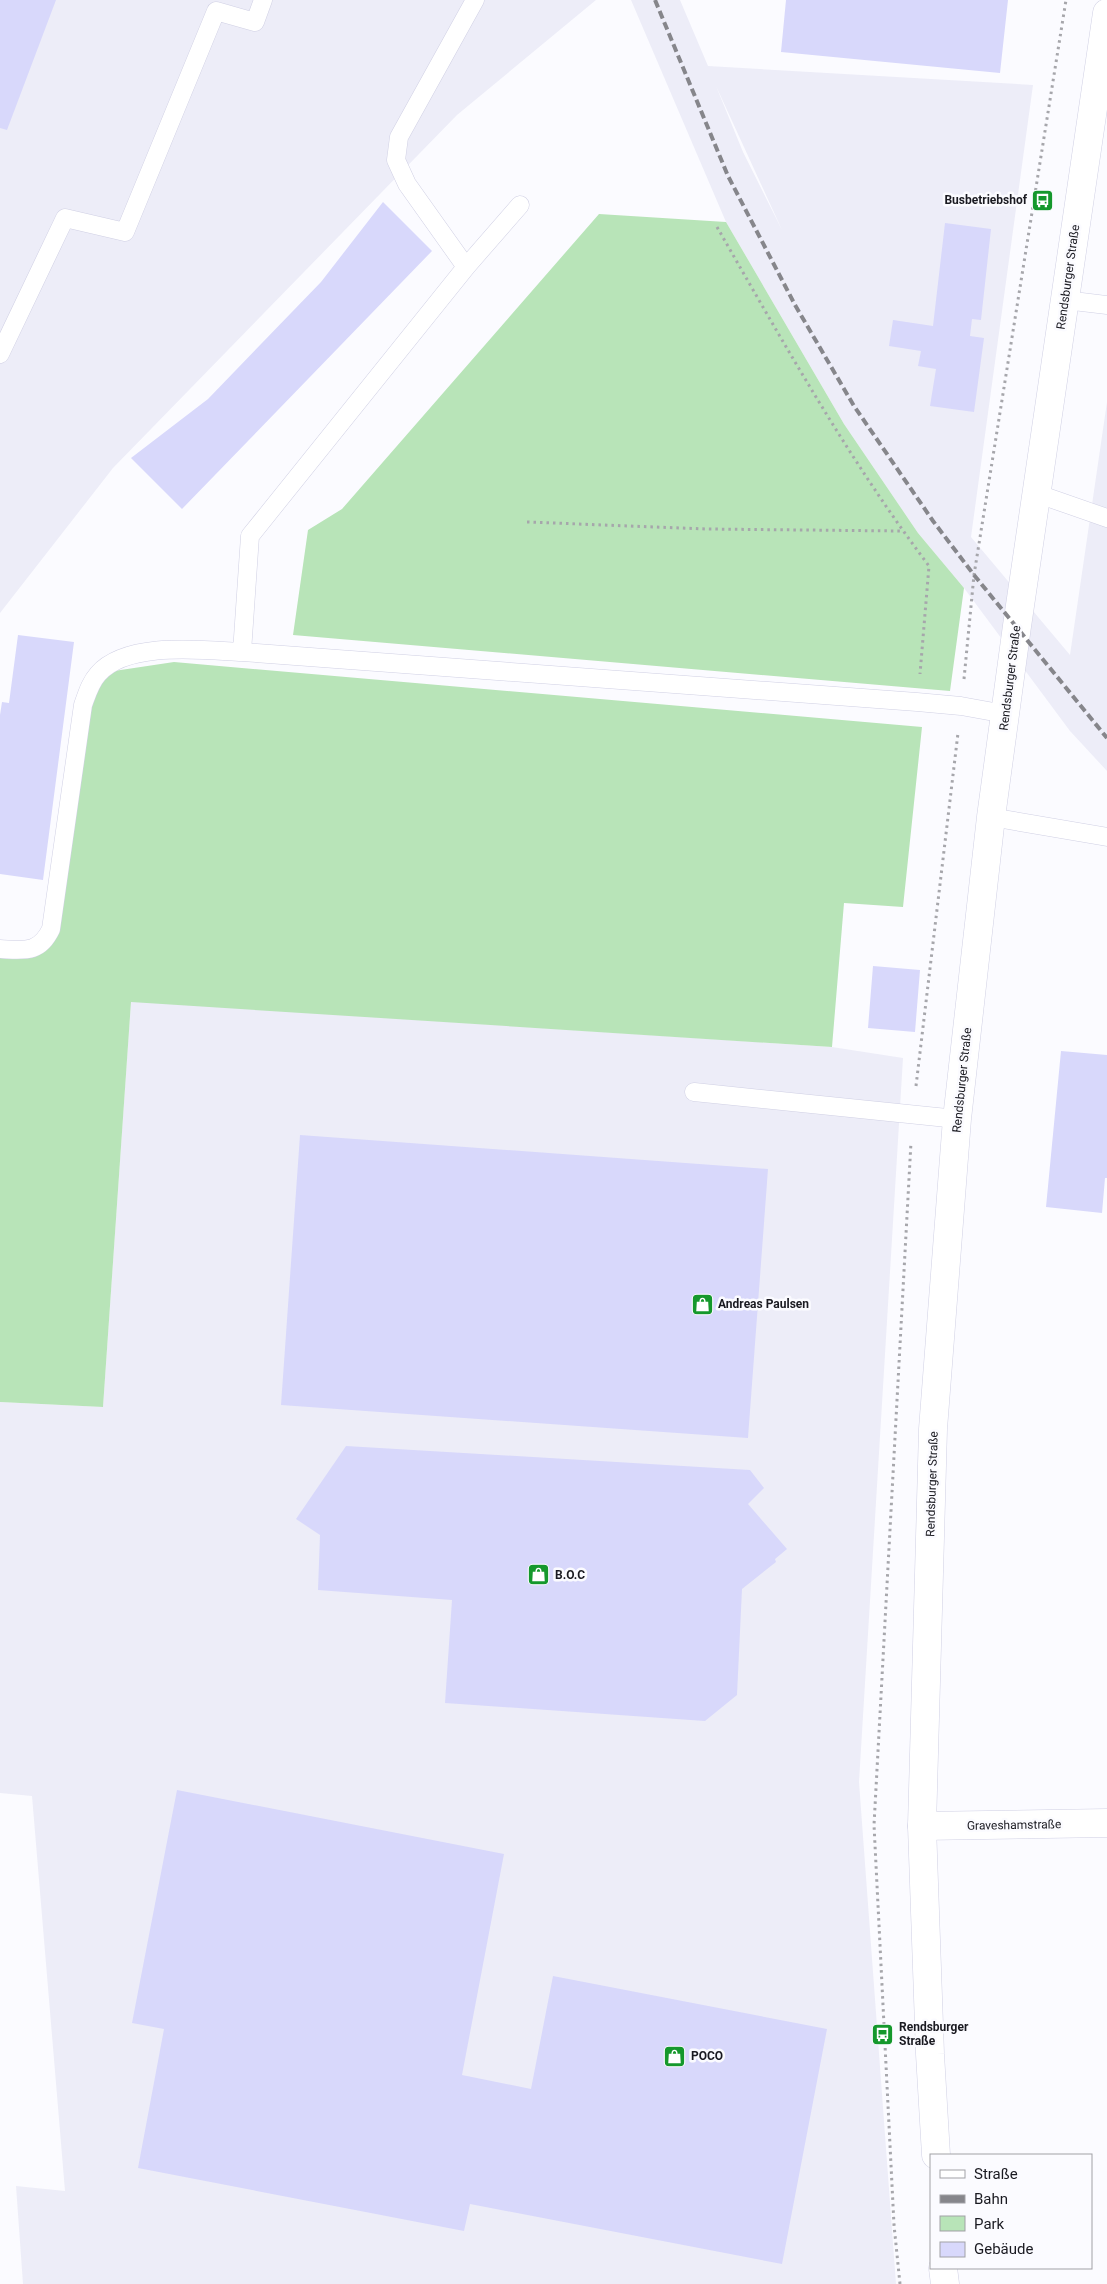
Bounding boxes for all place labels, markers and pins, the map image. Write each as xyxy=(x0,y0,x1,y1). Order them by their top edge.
bus stop icon: Busbetriebshof xyxy=(1031,188,1055,212)
place label: Busbetriebshof xyxy=(944,193,1028,207)
shop icon: Andreas Paulsen xyxy=(690,1292,714,1316)
place label: Andreas Paulsen xyxy=(718,1297,809,1311)
shop icon: B.O.C xyxy=(527,1563,551,1587)
place label: B.O.C xyxy=(555,1568,585,1582)
place label: Rendsburger Straße xyxy=(899,2020,969,2048)
bus stop icon: Rendsburger Straße xyxy=(871,2022,895,2046)
shop icon: POCO xyxy=(663,2044,687,2068)
place label: POCO xyxy=(691,2049,723,2063)

